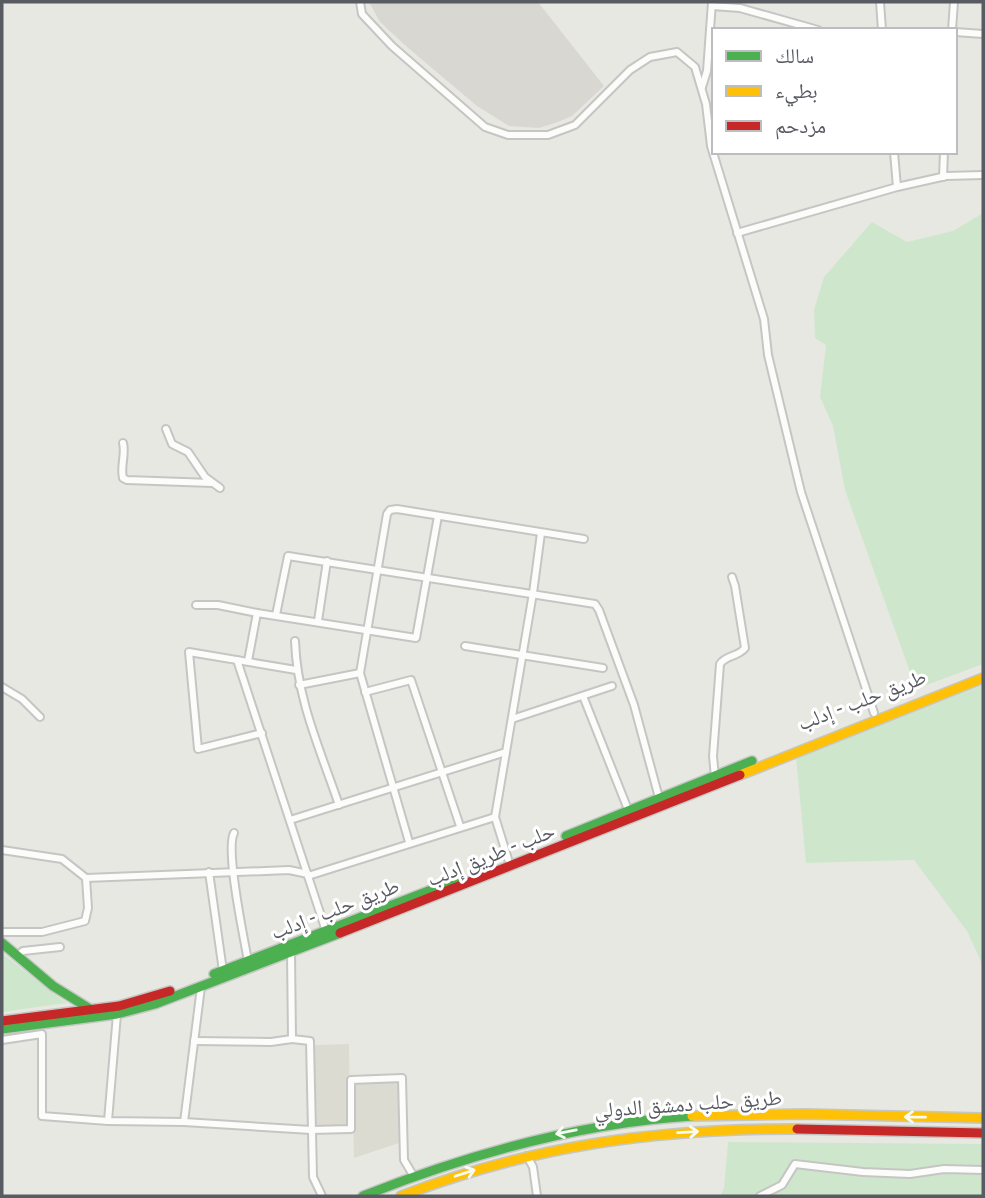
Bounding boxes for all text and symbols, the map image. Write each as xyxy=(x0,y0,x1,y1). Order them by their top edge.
legend xyxy=(712,28,957,154)
text: سالك xyxy=(775,44,814,68)
text: بطيء xyxy=(775,79,818,107)
text: مزدحم xyxy=(775,114,826,140)
street label: طريق حلب - إدلب xyxy=(794,665,930,737)
street label: حلب - طريق إدلب xyxy=(424,819,559,893)
street label: طريق حلب - إدلب xyxy=(267,874,403,946)
street label: طريق حلب دمشق الدولي xyxy=(593,1085,783,1127)
one-way arrow xyxy=(904,1110,927,1124)
one-way arrow xyxy=(676,1125,699,1138)
one-way arrow xyxy=(555,1126,578,1140)
one-way arrow xyxy=(454,1166,476,1179)

